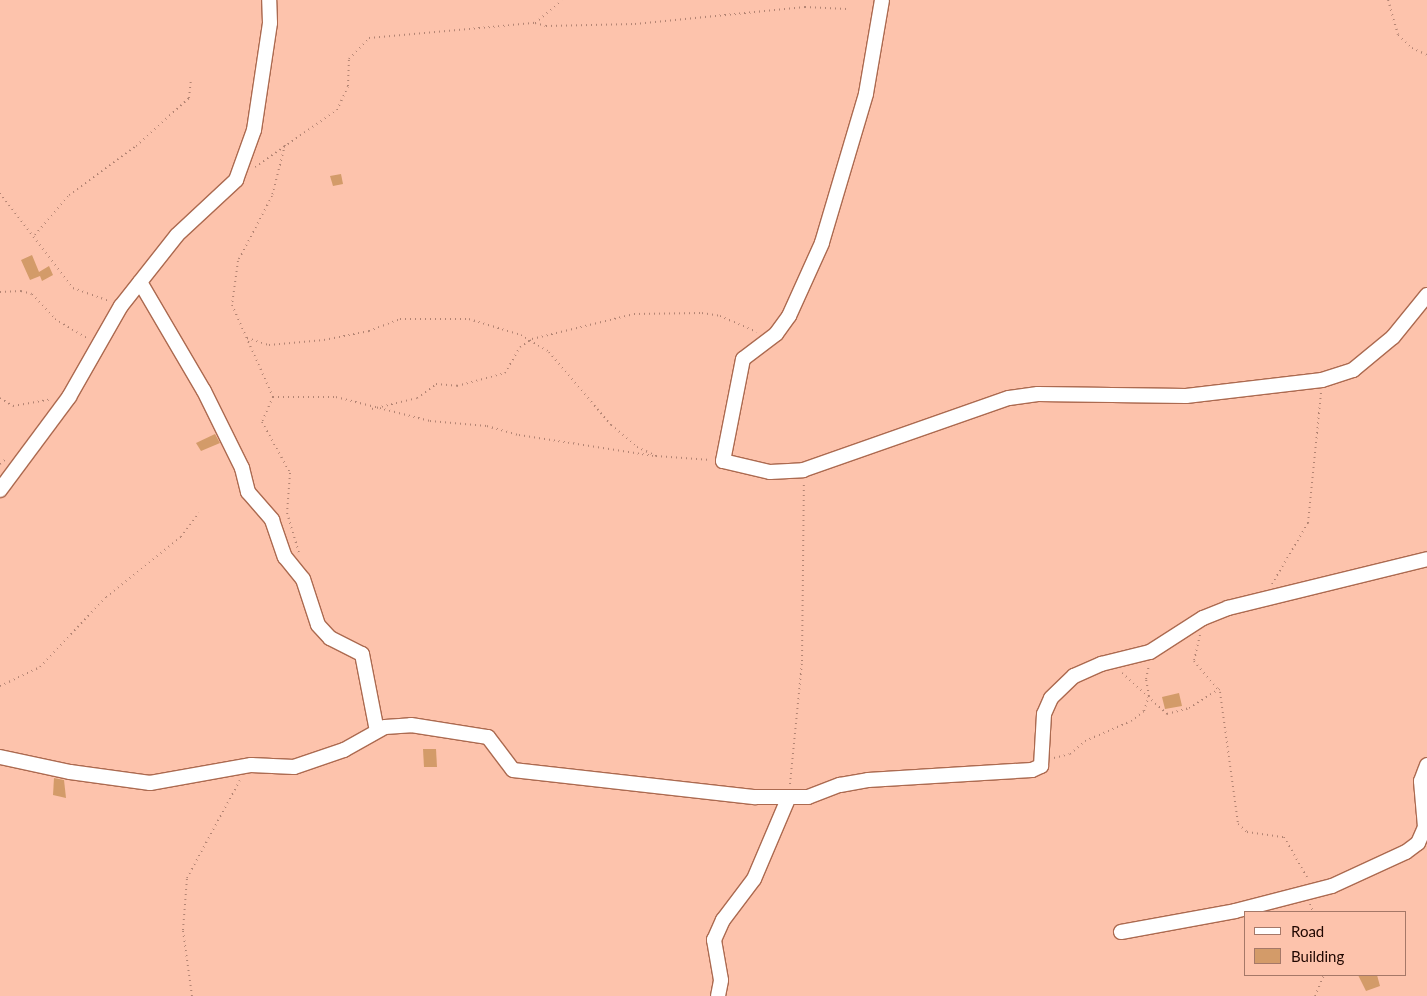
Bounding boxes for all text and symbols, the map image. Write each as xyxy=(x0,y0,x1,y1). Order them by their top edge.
legend xyxy=(1244,911,1407,976)
text: Road xyxy=(1291,922,1324,940)
text: Building xyxy=(1291,947,1344,965)

